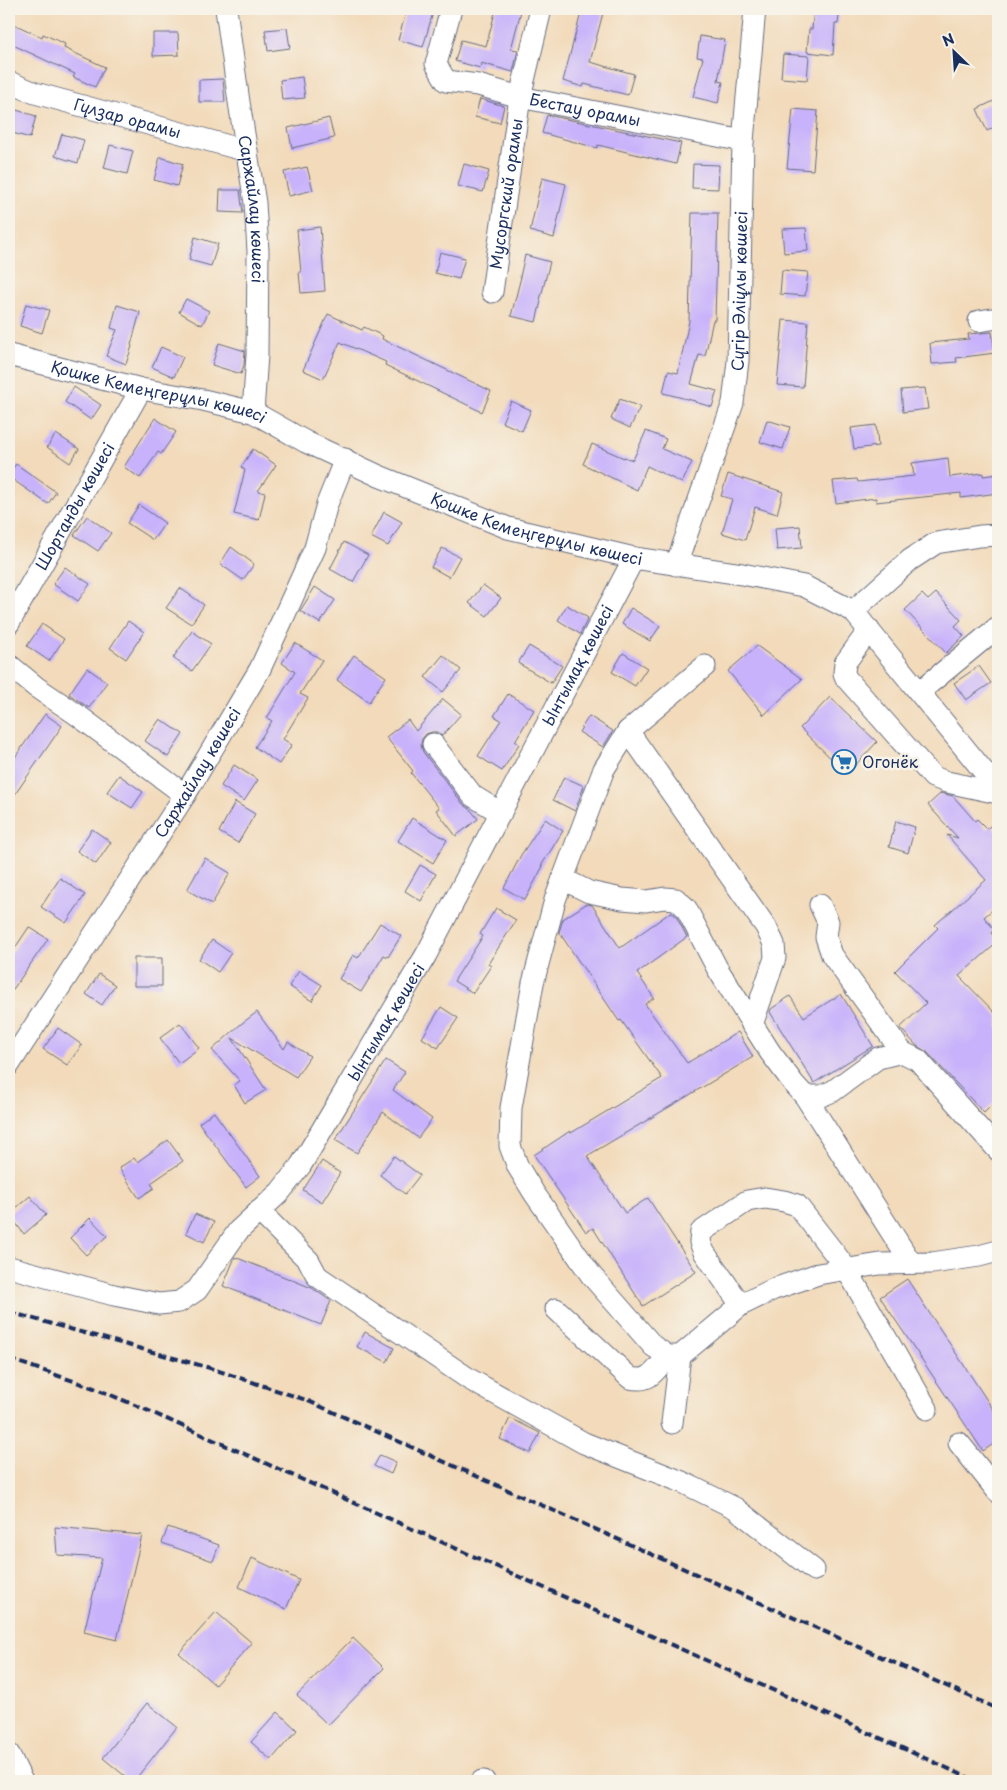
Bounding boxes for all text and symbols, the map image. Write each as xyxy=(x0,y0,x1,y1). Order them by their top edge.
north arrow xyxy=(930,28,980,78)
text: N xyxy=(939,28,958,52)
street label: Бестау орамы xyxy=(528,86,643,131)
street label: Гүлзар орамы xyxy=(71,91,184,143)
street label: Мусоргский орамы xyxy=(482,117,528,271)
street label: Саржайлау көшесі xyxy=(233,133,271,283)
street label: Сүгір Әліұлы көшесі xyxy=(724,211,752,372)
street label: Қошке Кемеңгерұлы көшесі xyxy=(49,353,271,428)
street label: Шортанды көшесі xyxy=(28,438,120,574)
street label: Қошке Кемеңгерұлы көшесі xyxy=(427,485,644,570)
street label: Ынтымақ көшесі xyxy=(535,600,618,730)
street label: Саржайлау көшесі xyxy=(147,702,246,842)
supermarket icon: Огонёк xyxy=(831,749,857,775)
place label: Огонёк xyxy=(862,749,919,773)
street label: Ынтымақ көшесі xyxy=(341,958,430,1085)

